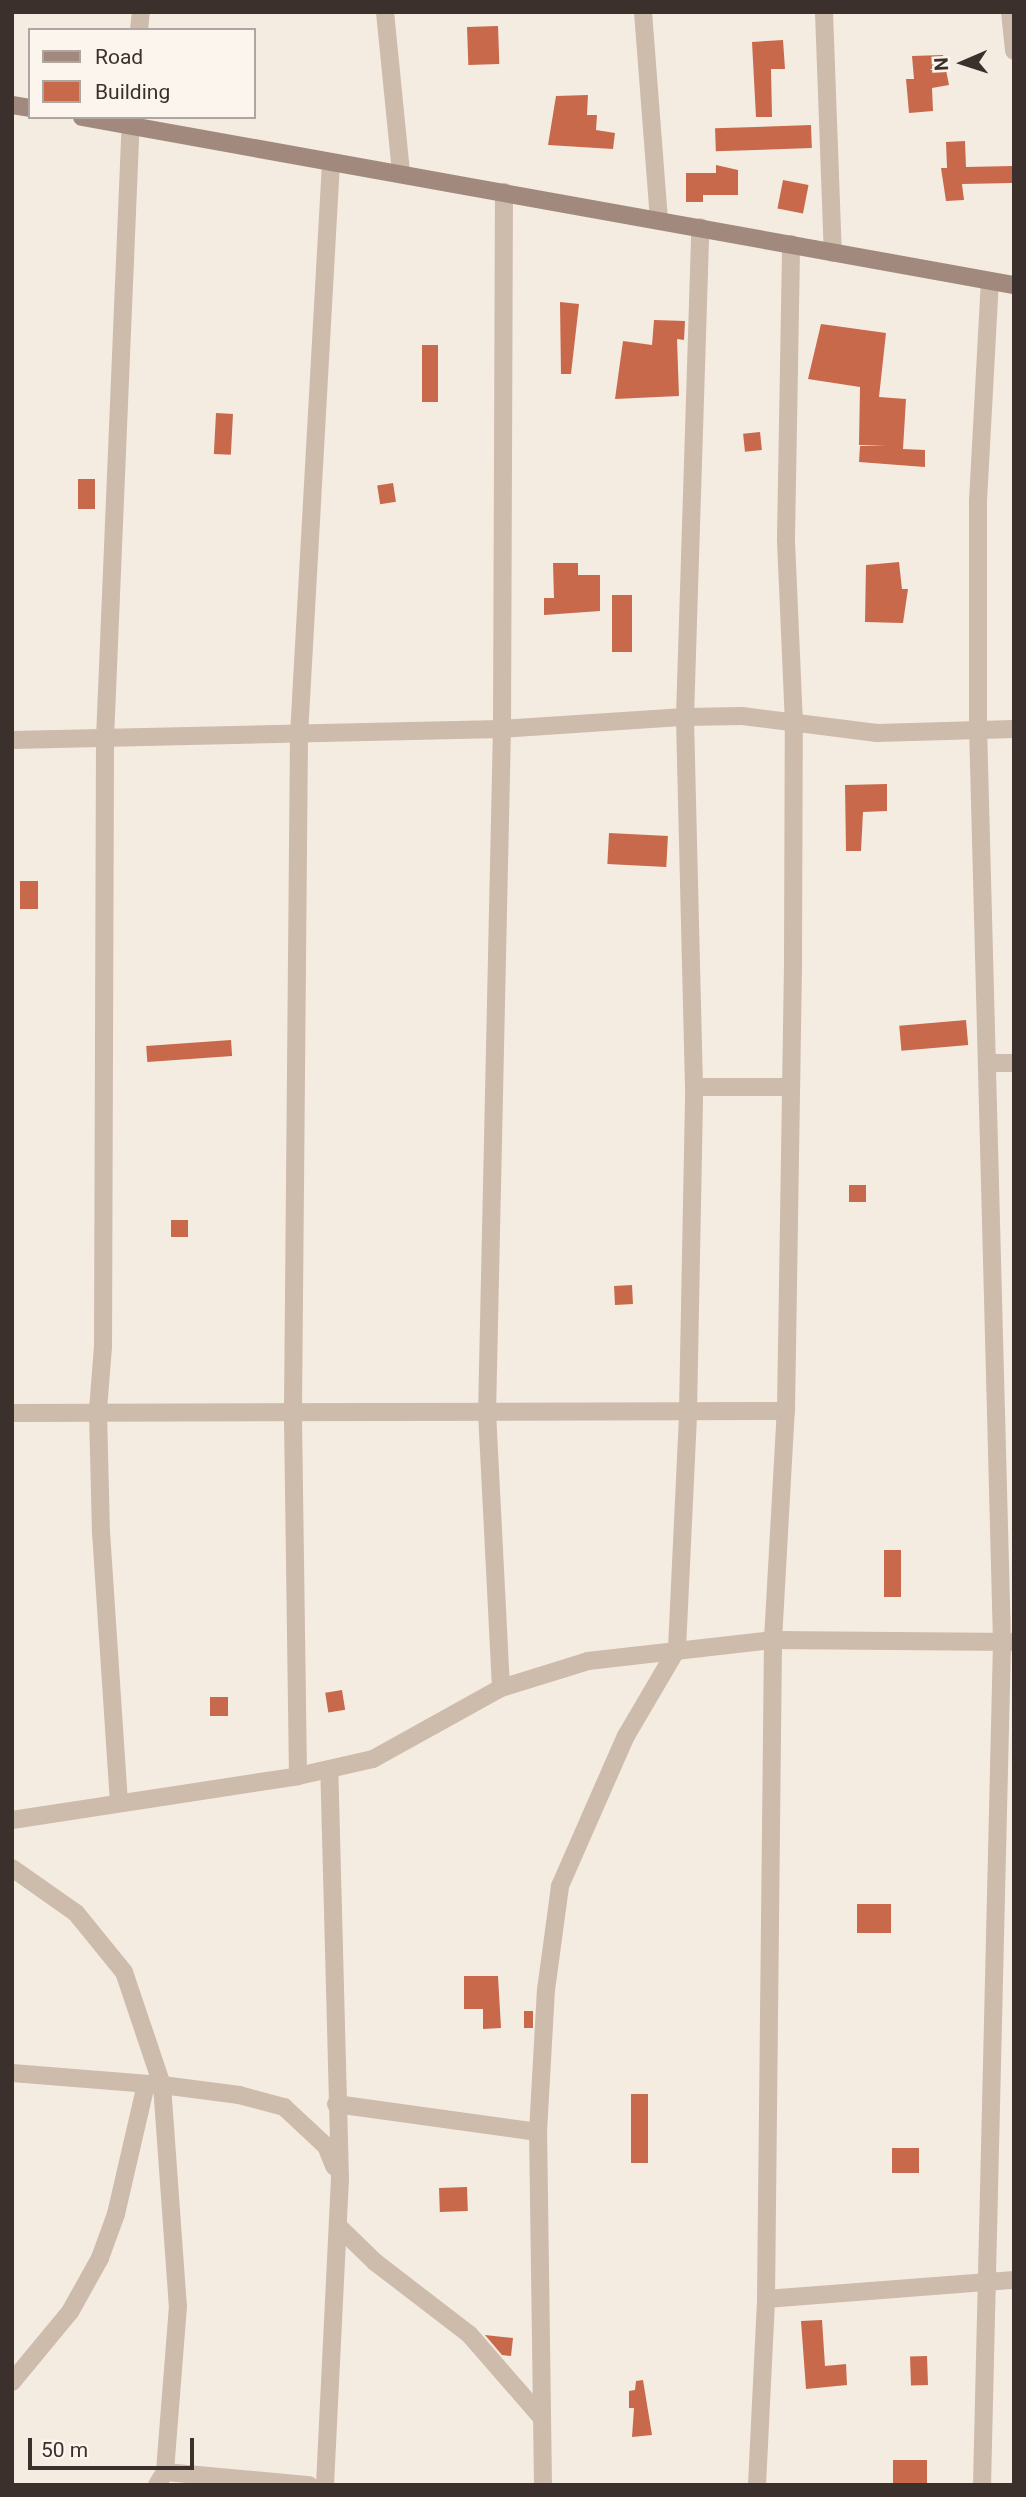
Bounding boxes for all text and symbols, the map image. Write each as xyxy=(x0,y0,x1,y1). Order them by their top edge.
legend xyxy=(28,28,256,119)
north arrow xyxy=(928,28,998,98)
text: Road xyxy=(95,45,143,69)
text: N xyxy=(930,57,953,71)
text: Building xyxy=(95,80,170,104)
scale bar xyxy=(32,2424,198,2468)
text: 50 m xyxy=(41,2438,88,2462)

